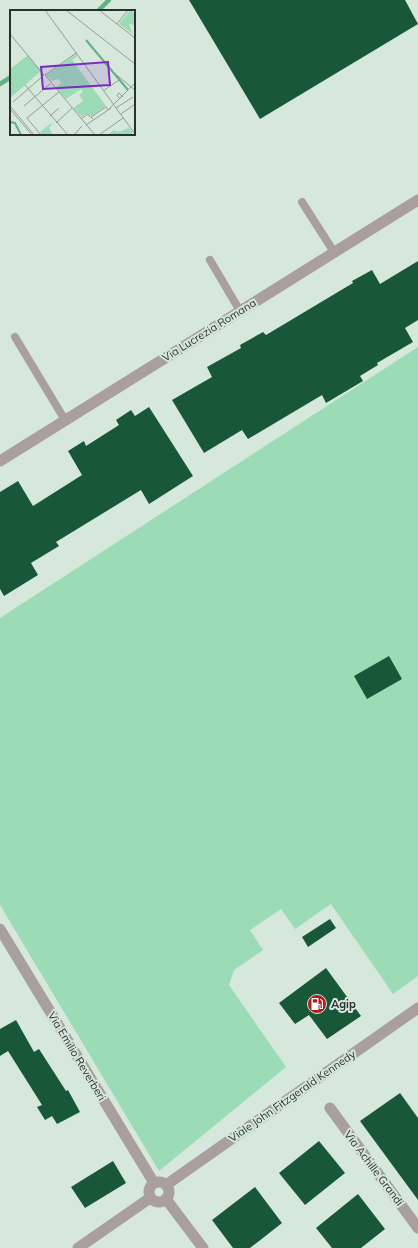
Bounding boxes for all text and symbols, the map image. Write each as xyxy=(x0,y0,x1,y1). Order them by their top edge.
inset map xyxy=(10,10,135,135)
street label: Via Lucrezia Romana xyxy=(159,295,259,365)
fuel station icon: Agip xyxy=(306,993,328,1015)
place label: Agip xyxy=(331,997,356,1011)
street label: Via Emilio Reverberi xyxy=(45,1009,109,1103)
street label: Viale John Fitzgerald Kennedy xyxy=(226,1047,358,1145)
street label: Via Achille Grandi xyxy=(341,1128,407,1208)

